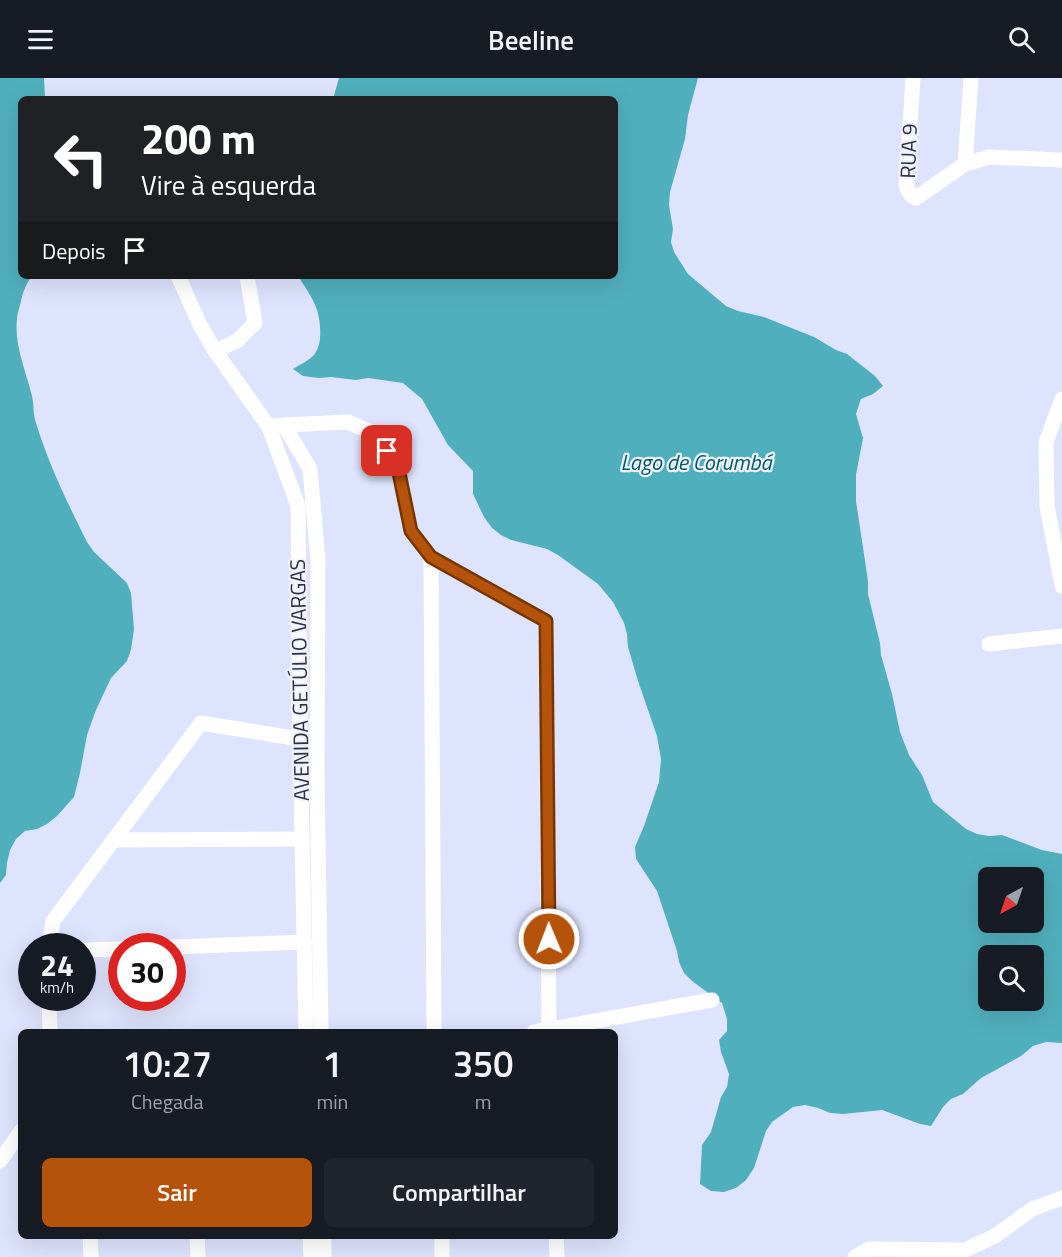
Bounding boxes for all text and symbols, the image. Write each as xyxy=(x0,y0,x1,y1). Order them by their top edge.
text: Beeline xyxy=(488,19,574,60)
icon: menu xyxy=(24,23,57,56)
icon: search xyxy=(1005,23,1038,56)
text: 200 m xyxy=(141,106,256,170)
icon: left xyxy=(42,120,120,198)
street label: RUA 9 xyxy=(891,123,925,179)
text: Vire à esquerda xyxy=(141,164,316,205)
text: Depois xyxy=(42,234,106,268)
icon: arrive xyxy=(118,234,151,267)
pin xyxy=(361,425,412,476)
icon: arrive xyxy=(370,434,403,467)
water label: Lago de Corumbá xyxy=(621,445,773,479)
street label: AVENIDA GETÚLIO VARGAS xyxy=(281,559,317,801)
north arrow xyxy=(978,867,1044,933)
map controls xyxy=(978,867,1044,1011)
position arrow xyxy=(517,907,581,971)
speed limit sign: 30 xyxy=(108,933,186,1011)
text: 24 xyxy=(40,942,74,988)
button: search xyxy=(978,945,1044,1011)
text: km/h xyxy=(40,976,74,999)
text: 10:27 xyxy=(123,1036,212,1091)
text: 1 xyxy=(322,1036,342,1091)
text: 350 xyxy=(453,1036,513,1091)
text: Chegada xyxy=(131,1086,204,1117)
text: min xyxy=(316,1086,348,1117)
text: m xyxy=(475,1086,491,1117)
button: Sair xyxy=(42,1158,312,1227)
button: Compartilhar xyxy=(324,1158,594,1227)

